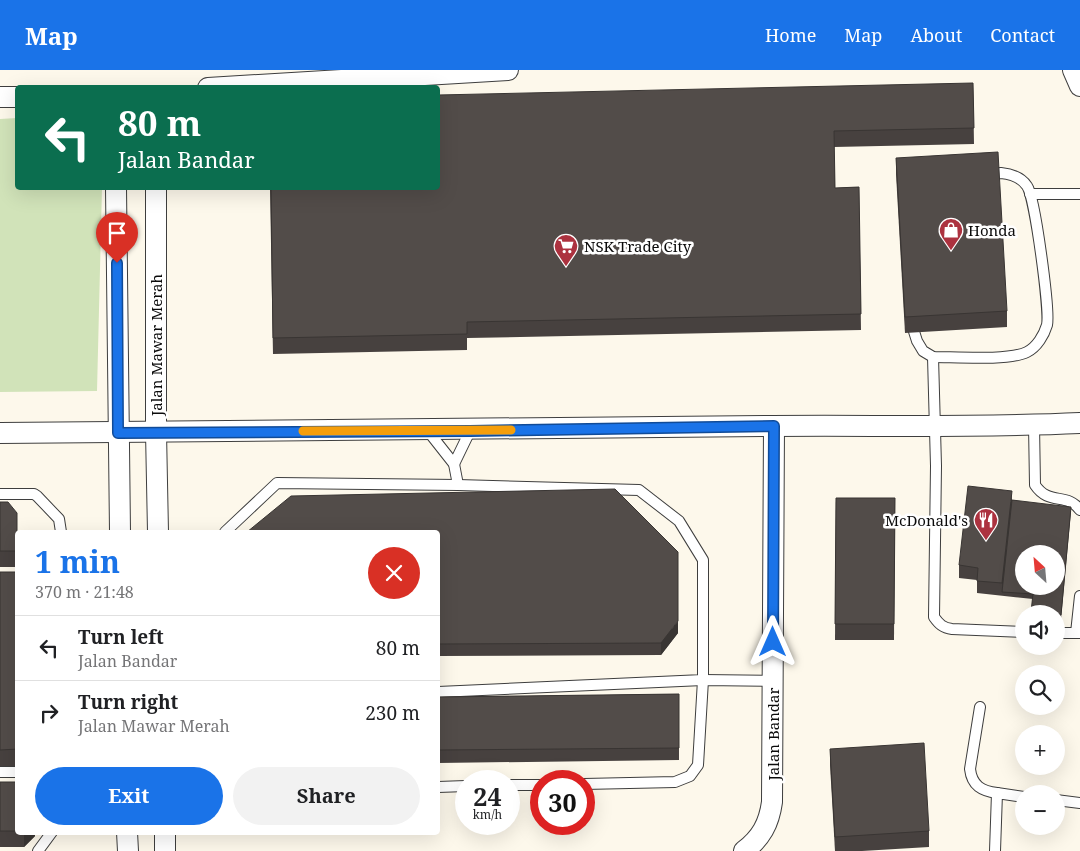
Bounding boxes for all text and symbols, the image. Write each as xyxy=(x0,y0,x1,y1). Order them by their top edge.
text: Map xyxy=(25,19,78,52)
text: Home xyxy=(765,23,816,47)
text: Map xyxy=(844,23,882,47)
text: About xyxy=(910,23,962,47)
text: Contact xyxy=(990,23,1055,47)
text: 80 m xyxy=(118,99,201,146)
icon: left xyxy=(35,105,100,170)
text: Jalan Bandar xyxy=(118,144,255,174)
pin xyxy=(96,212,138,263)
shop icon: Honda xyxy=(938,217,964,251)
icon: arrive xyxy=(103,219,131,247)
place label: Honda xyxy=(968,220,1016,240)
supermarket icon: NSK Trade City xyxy=(553,233,579,267)
place label: NSK Trade City xyxy=(584,236,692,256)
street label: Jalan Mawar Merah xyxy=(146,273,166,417)
restaurant icon: McDonald's xyxy=(973,507,999,541)
place label: McDonald's xyxy=(885,510,968,530)
text: 1 min xyxy=(35,541,120,582)
north arrow xyxy=(1015,545,1065,595)
map controls xyxy=(1015,545,1065,835)
button: close xyxy=(368,547,420,599)
text: 370 m · 21:48 xyxy=(35,581,134,603)
button: sound xyxy=(1015,605,1065,655)
position arrow xyxy=(746,615,798,667)
text: Turn left xyxy=(78,624,164,650)
icon: left xyxy=(35,634,63,662)
text: 80 m xyxy=(376,635,420,661)
text: Jalan Bandar xyxy=(78,650,177,672)
button: search xyxy=(1015,665,1065,715)
street label: Jalan Bandar xyxy=(763,687,783,782)
text: Turn right xyxy=(78,689,178,715)
icon: right xyxy=(35,699,63,727)
text: 230 m xyxy=(365,700,420,726)
text: Jalan Mawar Merah xyxy=(78,715,230,737)
button: + xyxy=(1015,725,1065,775)
button: Exit xyxy=(35,767,223,825)
button: Share xyxy=(233,767,420,825)
speed limit sign: 30 xyxy=(530,770,595,835)
text: 24 xyxy=(473,779,502,813)
button: − xyxy=(1015,785,1065,835)
text: km/h xyxy=(473,806,502,823)

